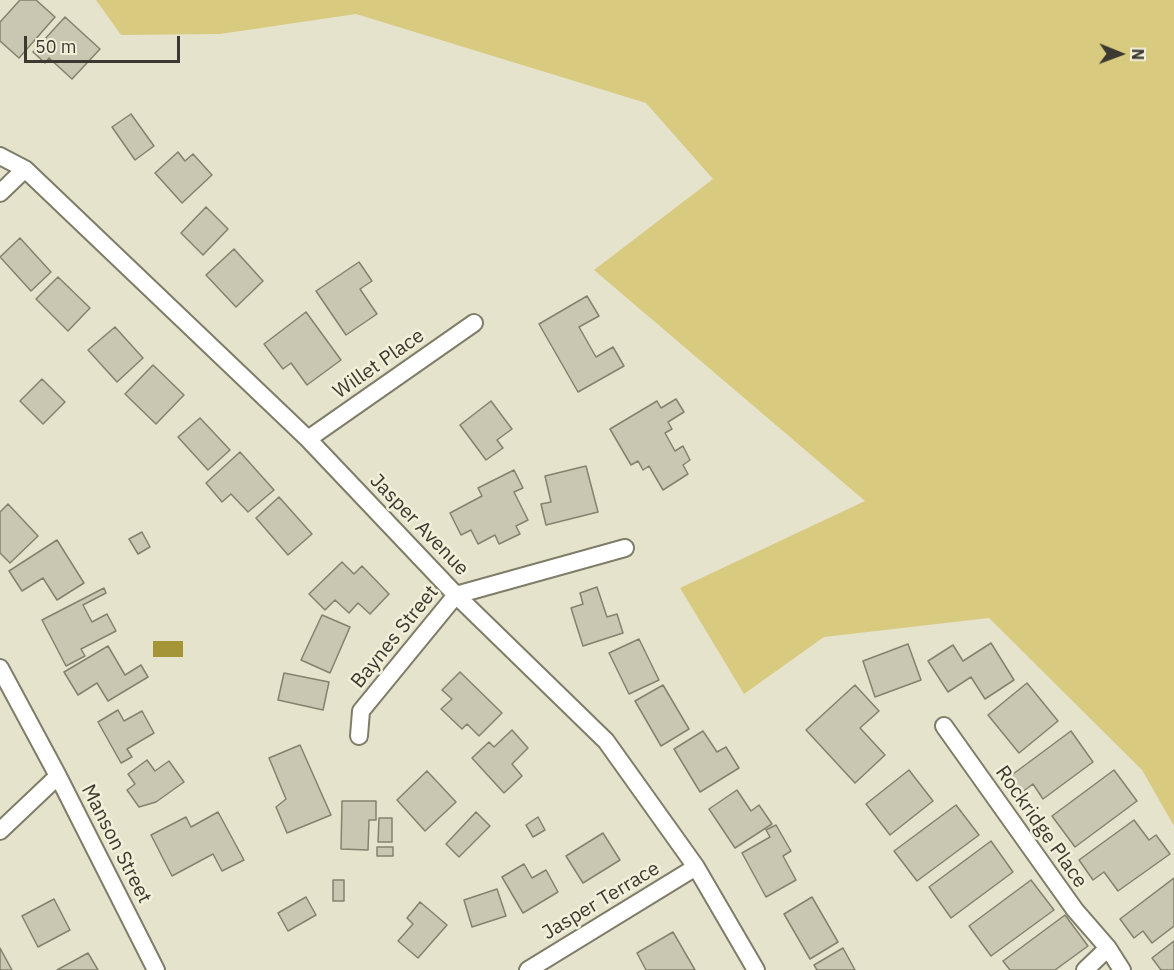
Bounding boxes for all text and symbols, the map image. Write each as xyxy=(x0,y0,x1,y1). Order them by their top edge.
scale bar xyxy=(27,24,183,62)
north arrow xyxy=(1090,24,1150,84)
text: 50 m xyxy=(35,35,77,58)
text: N xyxy=(1128,48,1148,60)
street label: Willet Place xyxy=(329,324,429,404)
street label: Jasper Avenue xyxy=(365,469,473,581)
street label: Baynes Street xyxy=(346,581,444,693)
street label: Rockridge Place xyxy=(990,761,1092,893)
street label: Manson Street xyxy=(76,781,156,907)
street label: Jasper Terrace xyxy=(538,857,664,945)

